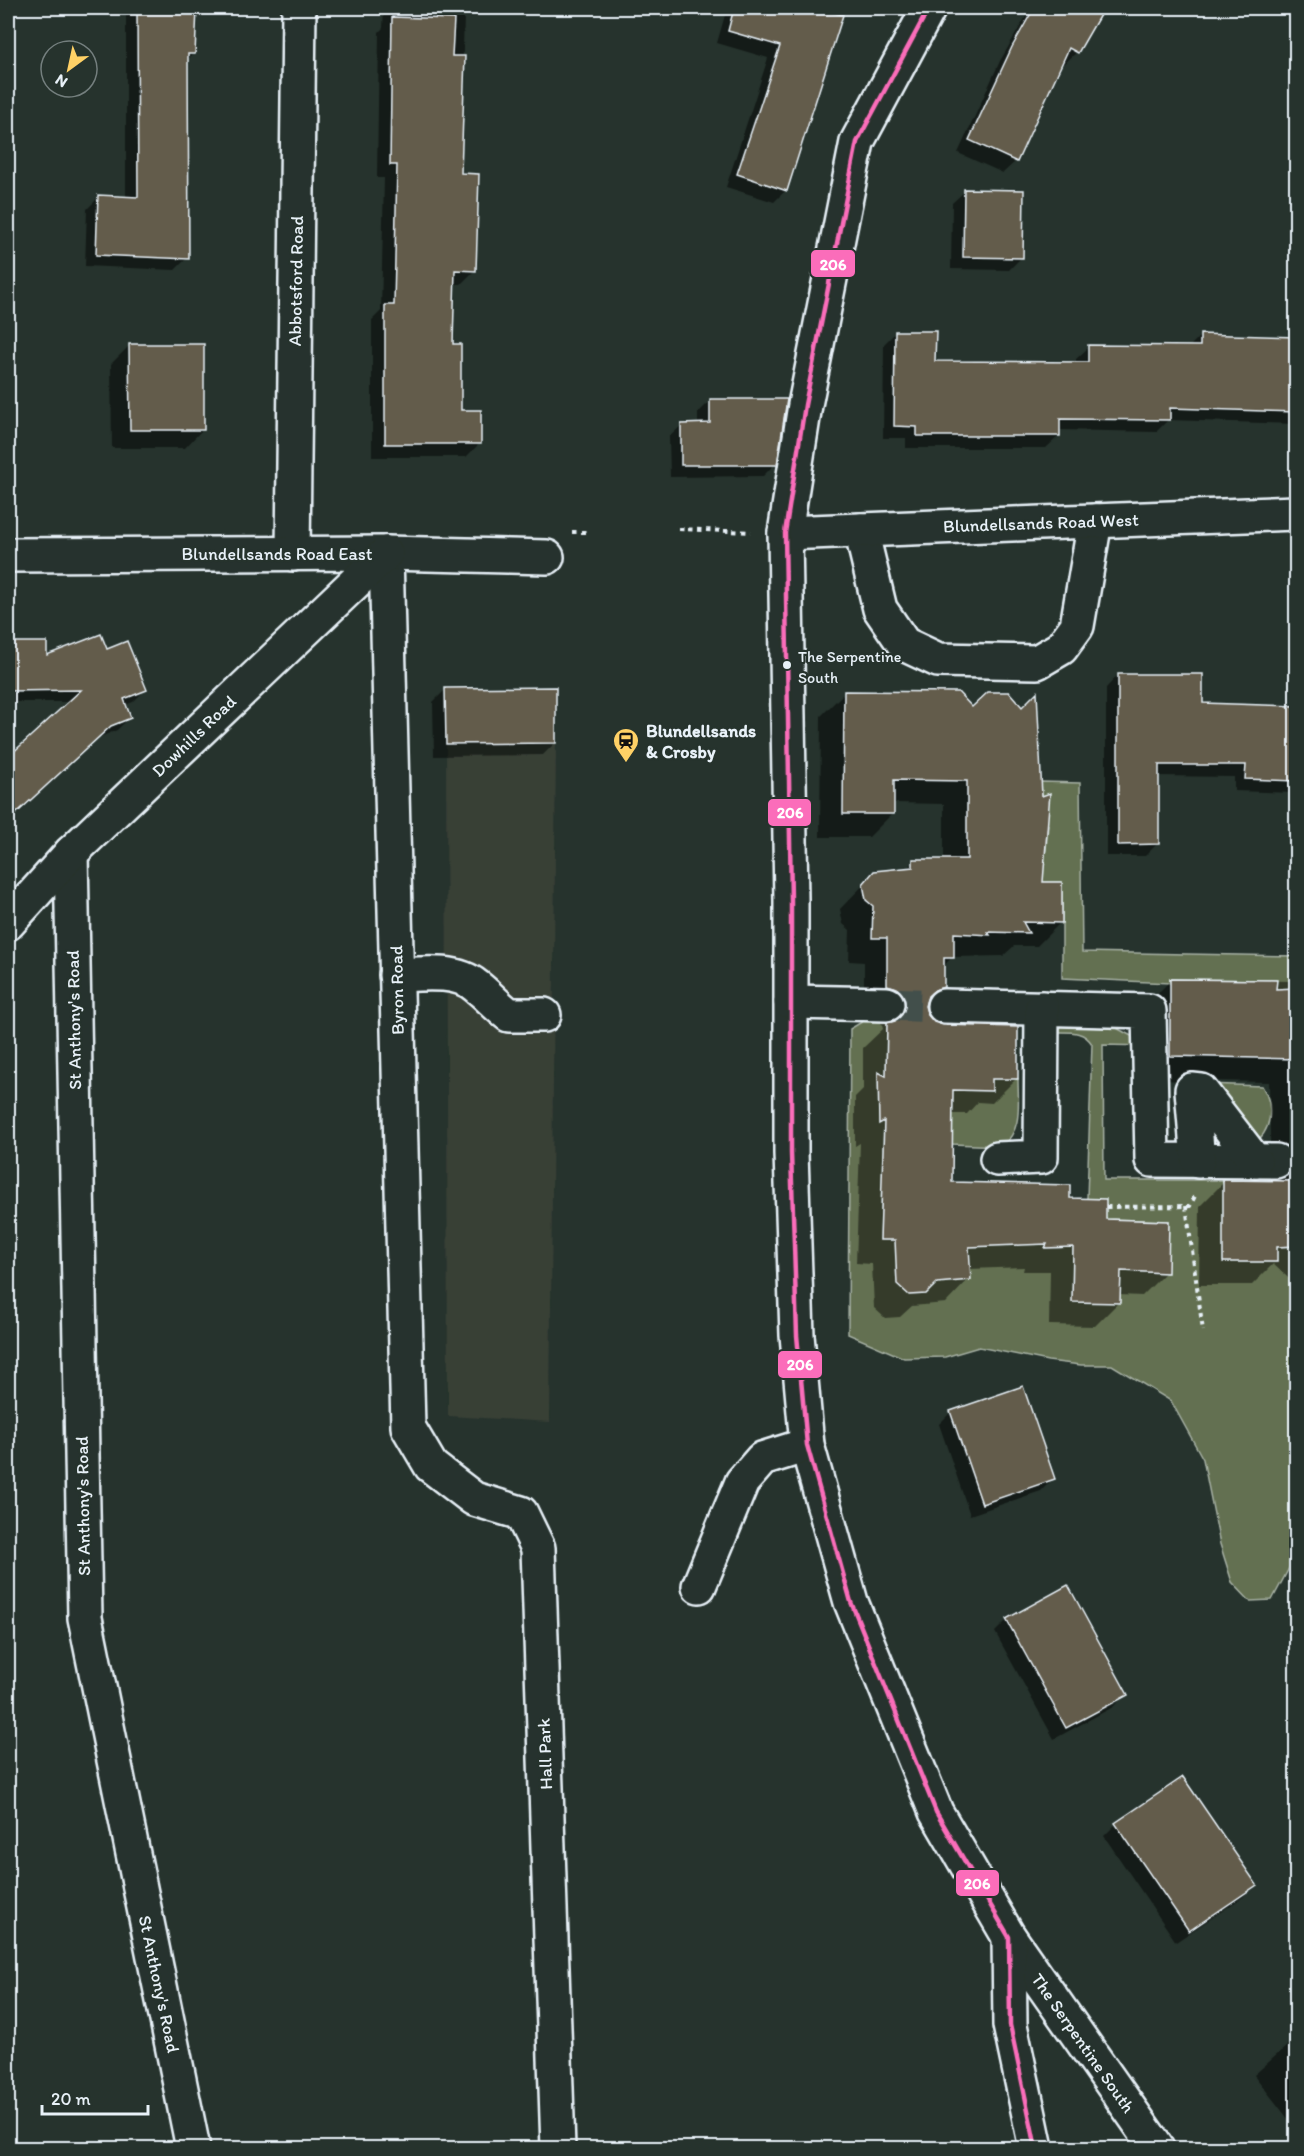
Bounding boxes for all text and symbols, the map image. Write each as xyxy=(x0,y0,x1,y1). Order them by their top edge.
north arrow xyxy=(39,39,99,99)
text: N xyxy=(51,70,71,92)
street label: Abbotsford Road xyxy=(284,215,308,346)
line badge: 206 xyxy=(810,249,856,278)
text: 206 xyxy=(820,255,847,274)
street label: Blundellsands Road West xyxy=(943,509,1139,537)
street label: Blundellsands Road East xyxy=(181,543,373,565)
place label: The Serpentine South xyxy=(798,647,901,687)
marker: The Serpentine South xyxy=(781,659,793,671)
street label: Dowhills Road xyxy=(147,690,241,782)
place label: Blundellsands & Crosby xyxy=(646,720,756,763)
station icon: Blundellsands & Crosby xyxy=(611,726,641,764)
line badge: 206 xyxy=(767,798,812,827)
text: 206 xyxy=(777,803,804,822)
street label: Byron Road xyxy=(385,945,409,1035)
street label: St Anthony's Road xyxy=(62,950,86,1090)
line badge: 206 xyxy=(777,1350,823,1379)
text: 206 xyxy=(787,1355,814,1374)
street label: St Anthony's Road xyxy=(71,1436,95,1576)
street label: Hall Park xyxy=(533,1717,557,1790)
line badge: 206 xyxy=(955,1869,1000,1897)
text: 206 xyxy=(964,1874,991,1893)
street label: St Anthony's Road xyxy=(134,1913,184,2055)
street label: The Serpentine South xyxy=(1027,1969,1139,2117)
scale bar xyxy=(42,2078,148,2116)
text: 20 m xyxy=(51,2088,91,2110)

